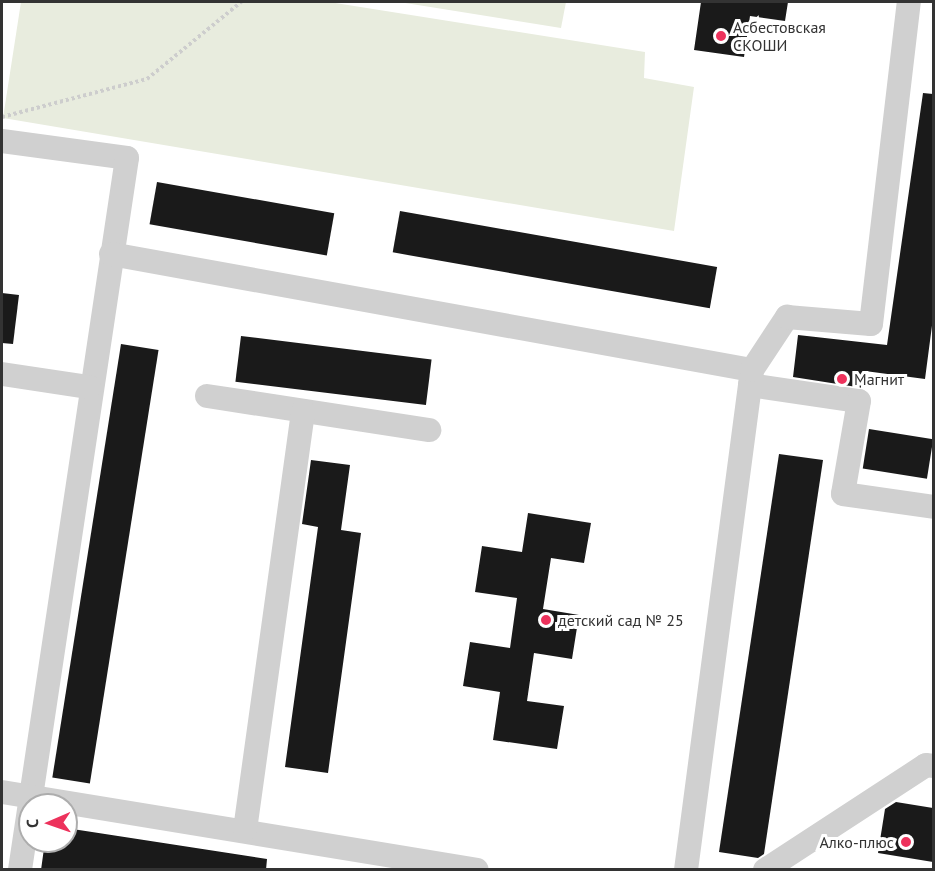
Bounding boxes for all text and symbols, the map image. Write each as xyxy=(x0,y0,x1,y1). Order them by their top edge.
place label: Асбестовская СКОШИ xyxy=(733,17,826,55)
marker: Асбестовская СКОШИ xyxy=(714,29,728,43)
place label: Магнит xyxy=(854,369,904,389)
marker: Магнит xyxy=(835,372,849,386)
place label: детский сад № 25 xyxy=(558,610,684,630)
marker: детский сад № 25 xyxy=(539,613,553,627)
north arrow xyxy=(18,793,78,853)
text: С xyxy=(22,819,42,828)
place label: Алко-плюс xyxy=(820,832,894,852)
marker: Алко-плюс xyxy=(899,835,913,849)

